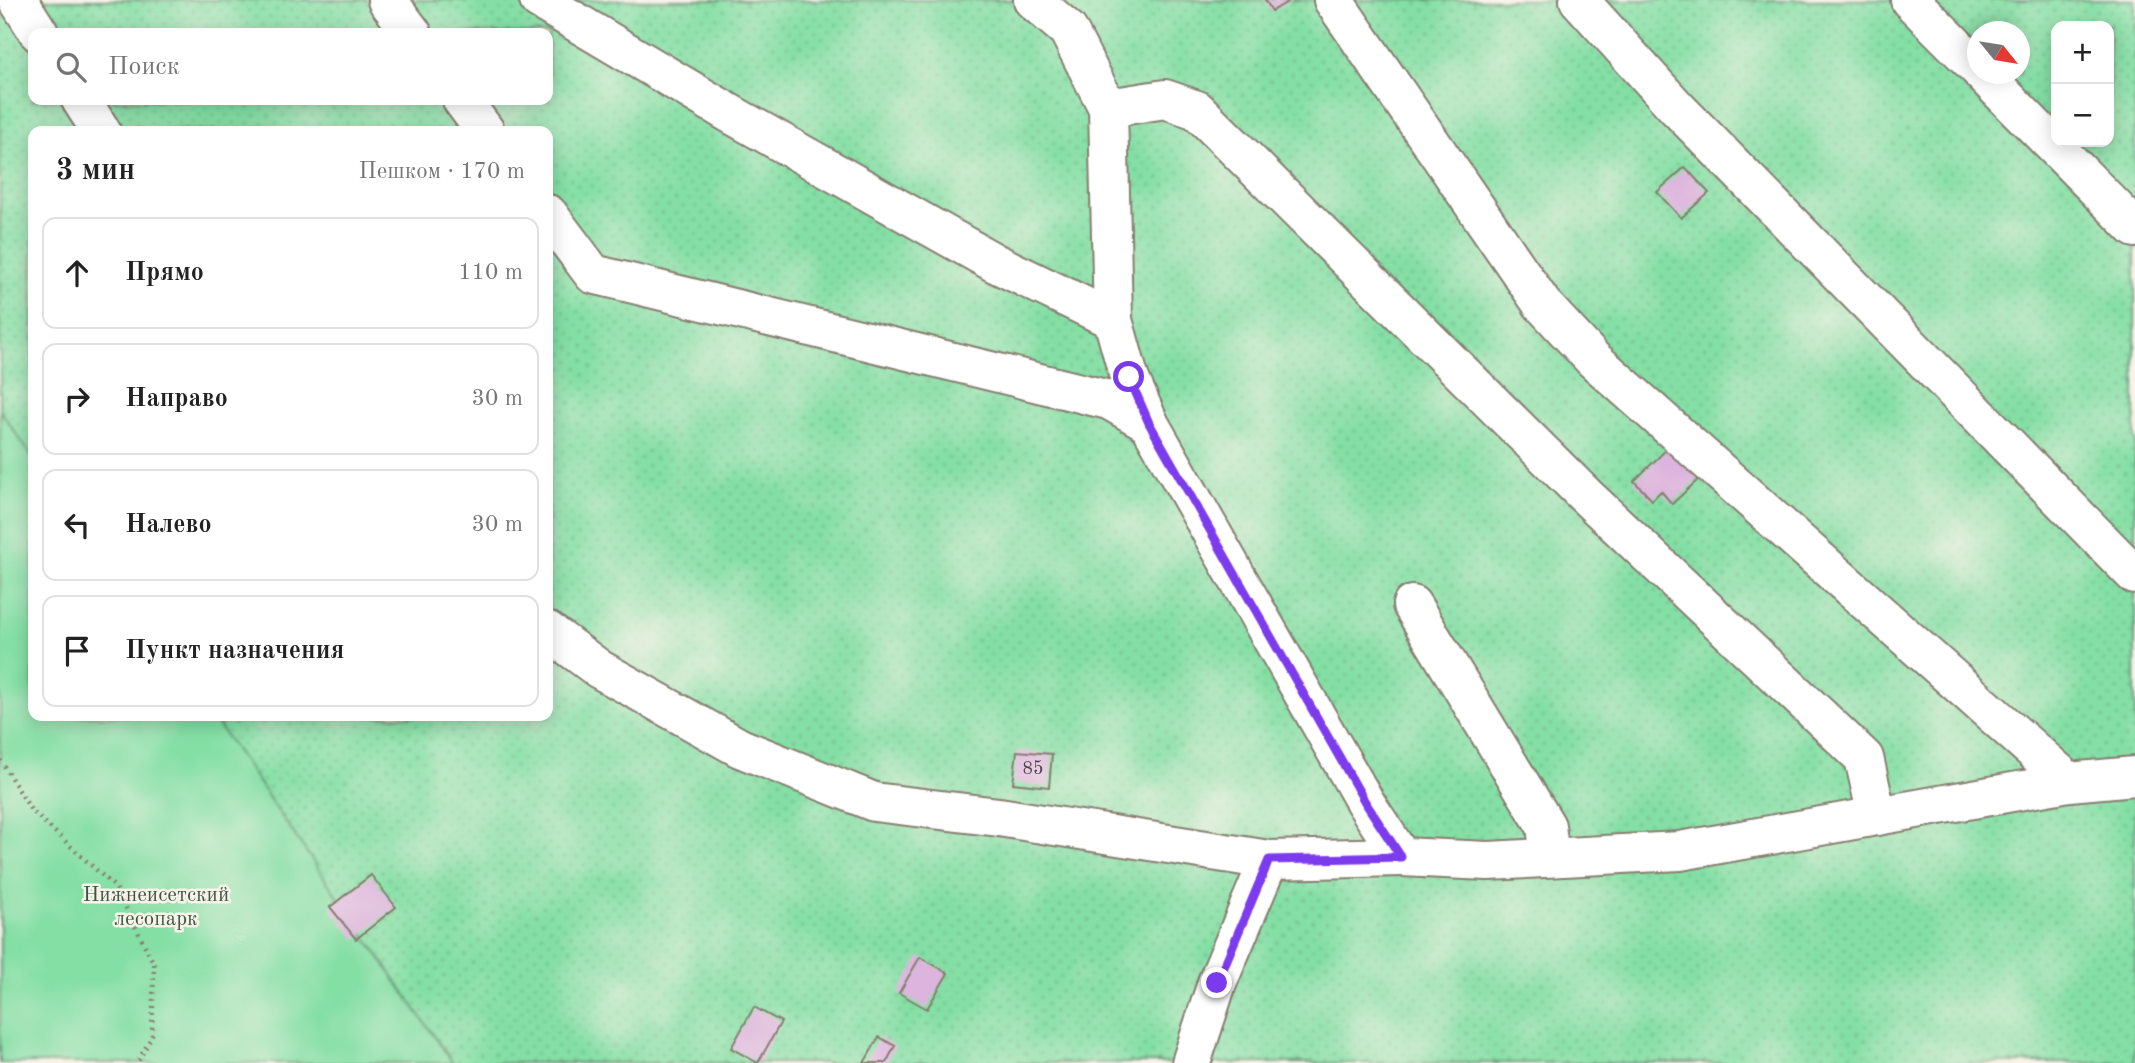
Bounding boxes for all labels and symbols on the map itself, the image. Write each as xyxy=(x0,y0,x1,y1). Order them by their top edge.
north arrow xyxy=(1967,21,2030,84)
route start xyxy=(1113,361,1144,392)
house number: 85 xyxy=(1023,760,1043,778)
park label: Нижнеисетский лесопарк xyxy=(83,885,229,930)
route end xyxy=(1201,967,1232,998)

